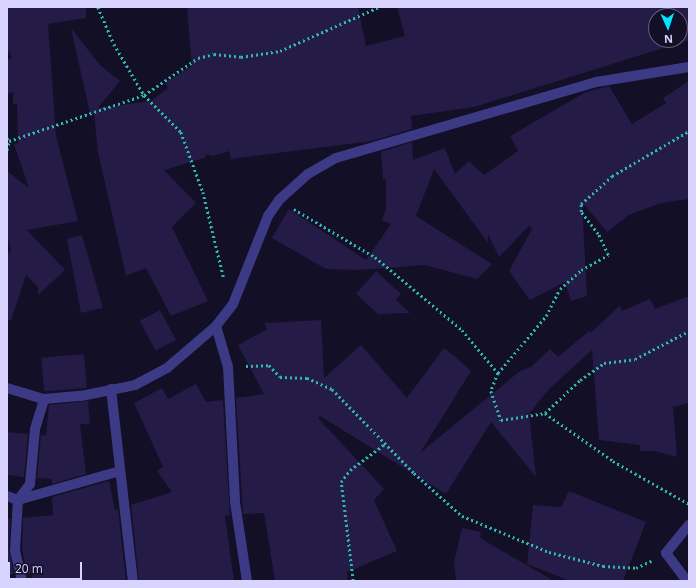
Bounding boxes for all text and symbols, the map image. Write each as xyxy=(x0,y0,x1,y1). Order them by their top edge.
north arrow xyxy=(648,8,688,48)
text: N xyxy=(664,32,673,47)
scale bar xyxy=(10,554,84,580)
text: 20 m xyxy=(15,560,43,577)

